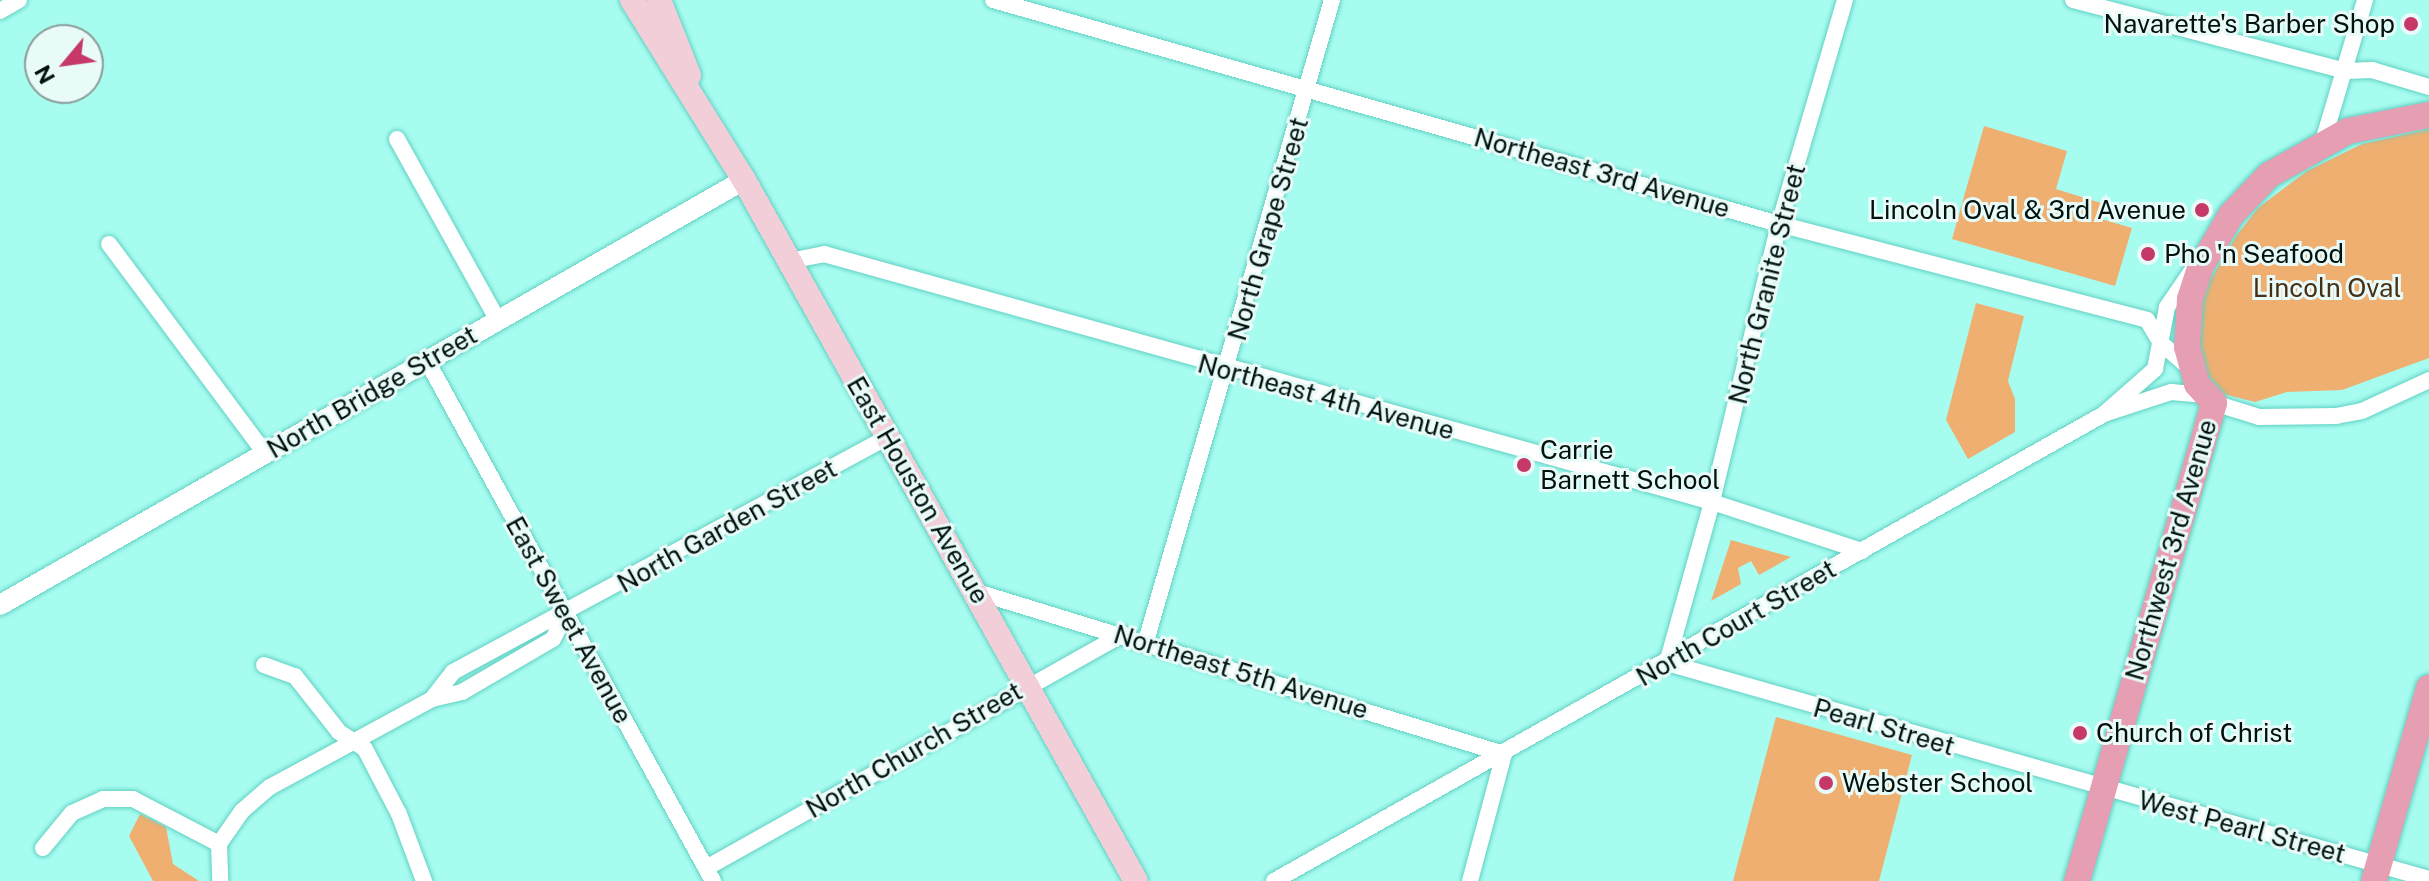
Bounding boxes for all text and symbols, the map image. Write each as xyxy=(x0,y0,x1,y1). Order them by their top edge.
place label: Navarette's Barber Shop xyxy=(2103,8,2395,40)
marker: Navarette's Barber Shop xyxy=(2402,15,2420,33)
north arrow xyxy=(24,24,104,104)
text: N xyxy=(29,61,60,88)
street label: North Grape Street xyxy=(1221,114,1315,344)
street label: Northeast 3rd Avenue xyxy=(1471,122,1733,224)
street label: North Granite Street xyxy=(1722,161,1812,407)
place label: Lincoln Oval & 3rd Avenue xyxy=(1869,194,2186,226)
marker: Lincoln Oval & 3rd Avenue xyxy=(2193,201,2211,219)
place label: Pho 'n Seafood xyxy=(2164,238,2344,270)
marker: Pho 'n Seafood xyxy=(2139,245,2157,263)
park label: Lincoln Oval xyxy=(2253,272,2401,304)
street label: North Bridge Street xyxy=(261,319,483,465)
street label: Northeast 4th Avenue xyxy=(1194,348,1458,446)
street label: East Houston Avenue xyxy=(840,371,996,609)
street label: Northwest 3rd Avenue xyxy=(2119,416,2223,684)
place label: Carrie Barnett School xyxy=(1540,434,1720,496)
street label: North Garden Street xyxy=(612,453,842,599)
marker: Carrie Barnett School xyxy=(1515,456,1533,474)
street label: East Sweet Avenue xyxy=(499,511,639,729)
street label: North Court Street xyxy=(1631,553,1841,693)
street label: Northeast 5th Avenue xyxy=(1110,618,1372,726)
street label: North Church Street xyxy=(800,675,1028,825)
street label: Pearl Street xyxy=(1810,692,1958,762)
place label: Church of Christ xyxy=(2096,717,2293,749)
marker: Church of Christ xyxy=(2071,724,2089,742)
place label: Webster School xyxy=(1842,767,2033,799)
marker: Webster School xyxy=(1817,774,1835,792)
street label: West Pearl Street xyxy=(2135,784,2349,870)

